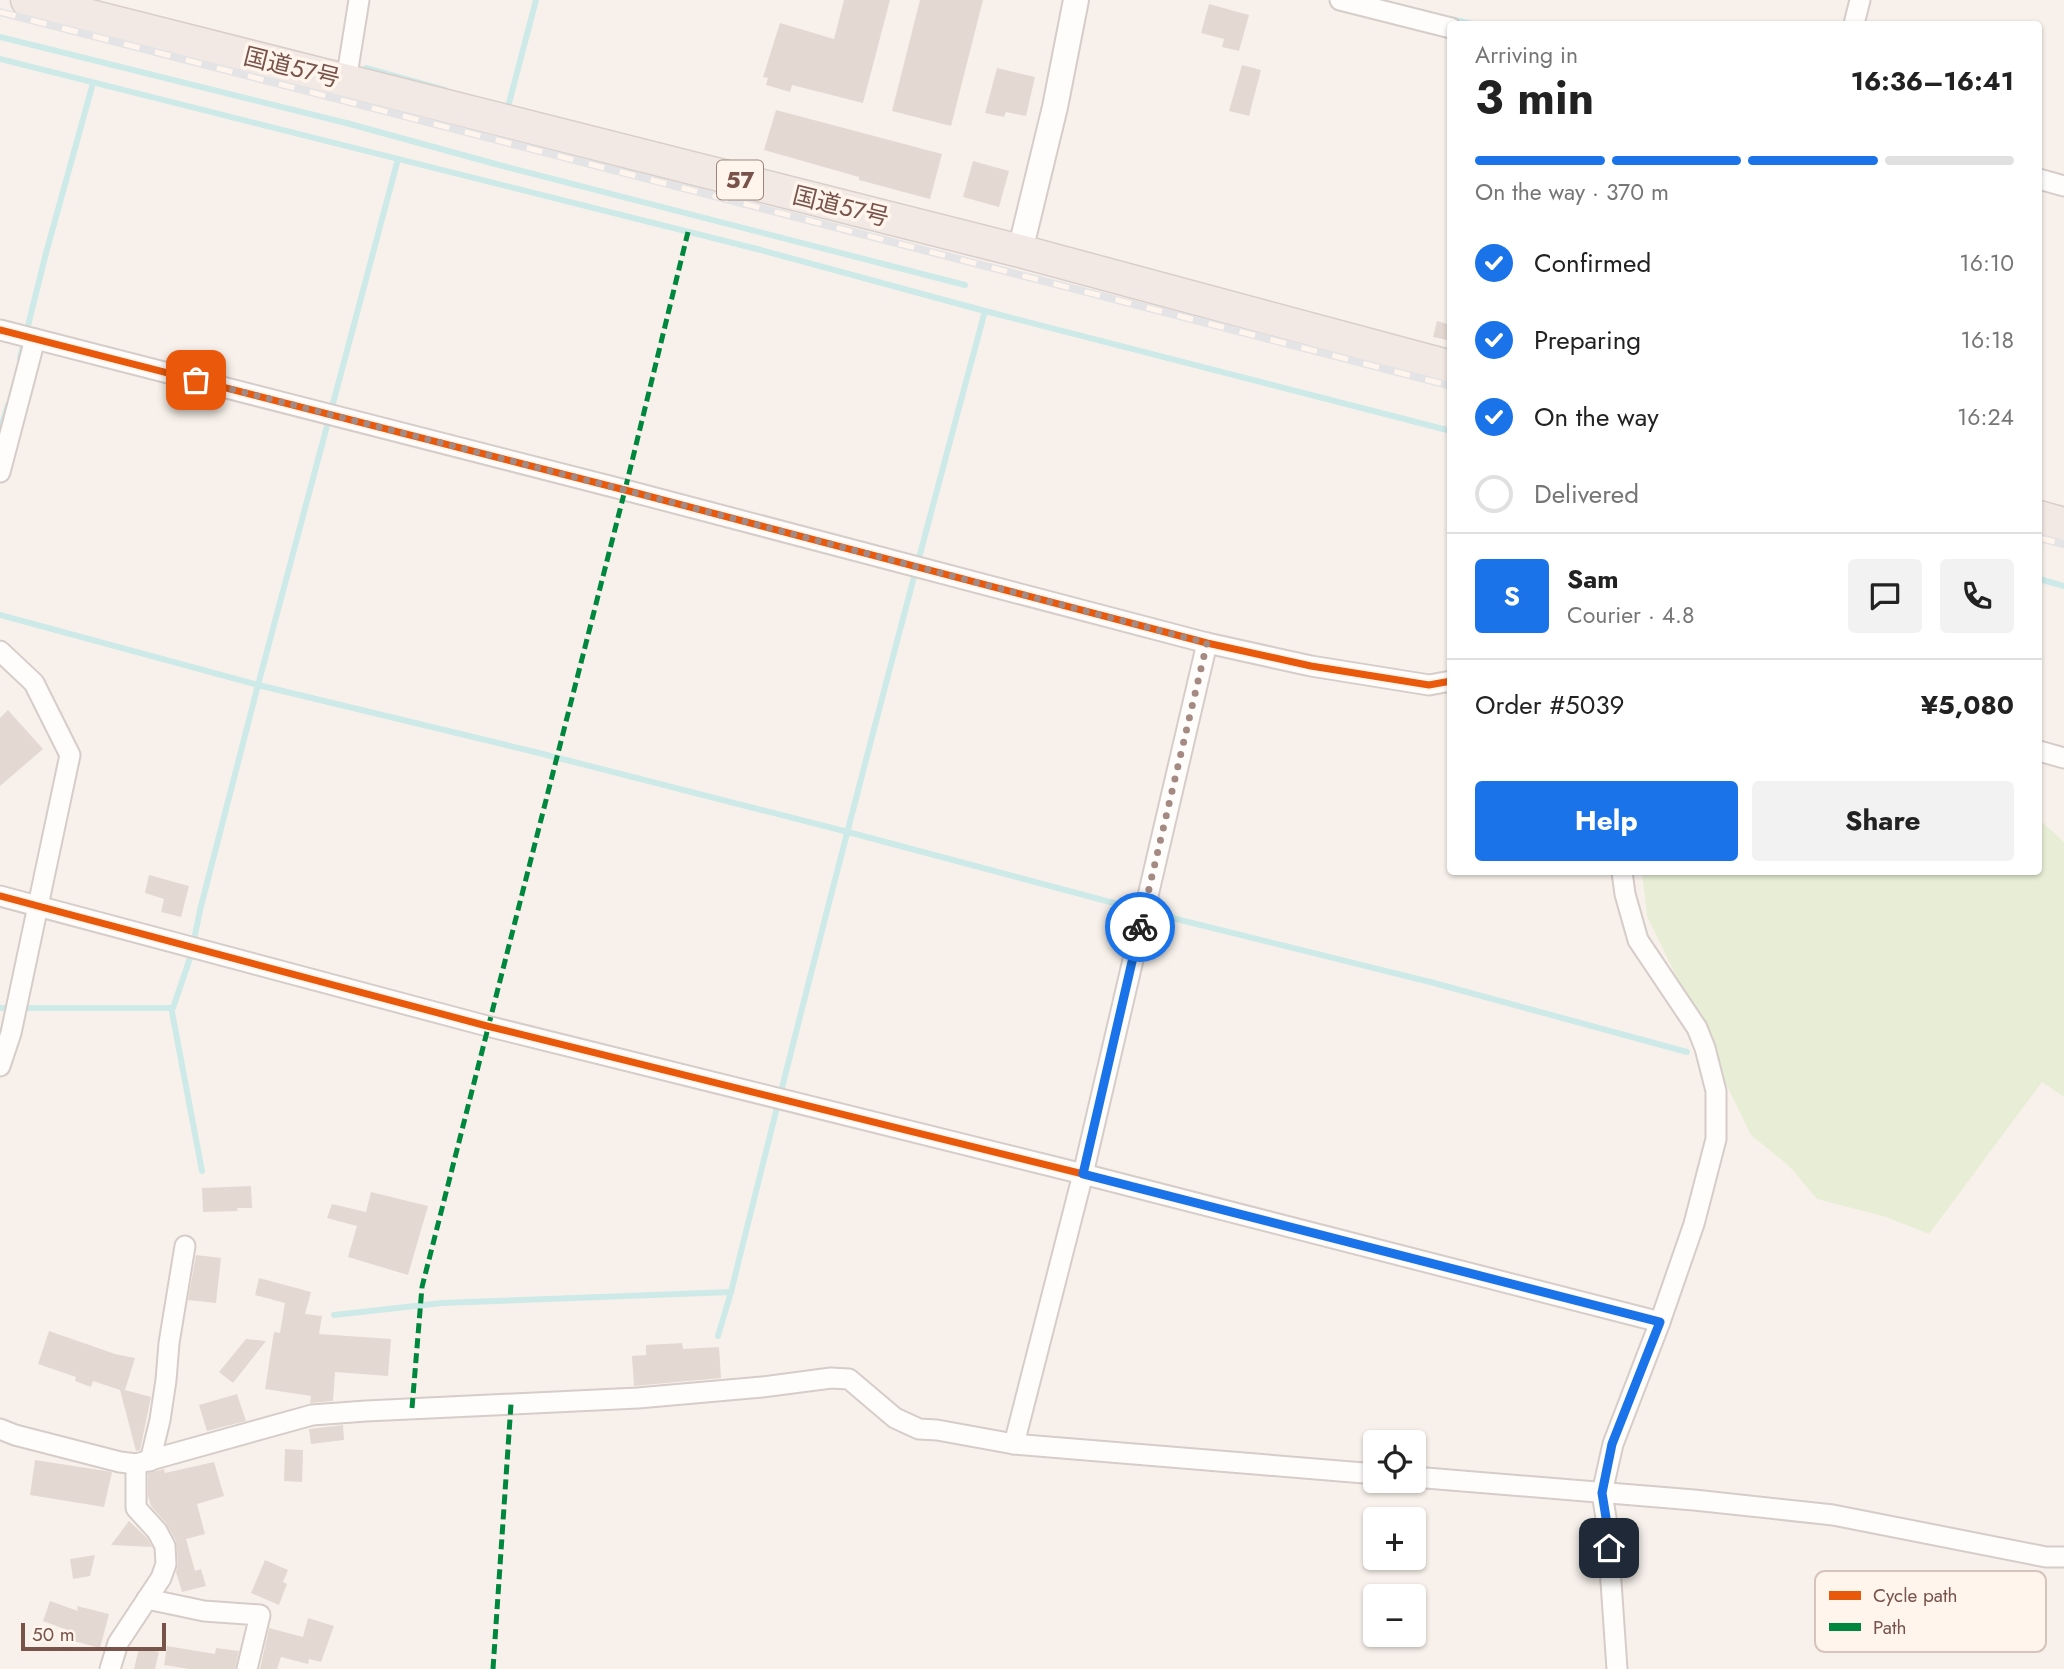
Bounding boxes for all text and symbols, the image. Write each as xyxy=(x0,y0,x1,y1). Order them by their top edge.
street label: 国道57号 xyxy=(240,38,344,96)
text: Arriving in xyxy=(1475,38,1578,72)
text: 16:36–16:41 xyxy=(1851,62,2014,100)
text: 3 min xyxy=(1475,65,1594,131)
road number: 57 xyxy=(717,160,763,200)
text: On the way · 370 m xyxy=(1475,175,1669,209)
street label: 国道57号 xyxy=(789,177,893,235)
icon: check xyxy=(1475,244,1513,282)
text: Confirmed xyxy=(1534,244,1651,282)
text: 16:10 xyxy=(1959,246,2014,280)
icon: check xyxy=(1475,321,1513,359)
text: Preparing xyxy=(1534,321,1641,359)
text: 16:18 xyxy=(1961,323,2014,357)
pin xyxy=(166,350,226,410)
icon: bag xyxy=(177,361,215,399)
icon: check xyxy=(1475,398,1513,436)
text: On the way xyxy=(1534,398,1659,436)
text: 16:24 xyxy=(1957,400,2014,434)
text: Delivered xyxy=(1534,475,1639,513)
button: chat xyxy=(1848,559,1922,633)
button: phone xyxy=(1940,559,2014,633)
text: Sam xyxy=(1567,560,1619,598)
text: S xyxy=(1504,577,1520,615)
text: Courier · 4.8 xyxy=(1567,598,1695,632)
text: Order #5039 xyxy=(1475,686,1625,724)
text: ¥5,080 xyxy=(1921,686,2014,724)
button: Help xyxy=(1475,781,1738,861)
button: Share xyxy=(1752,781,2014,861)
courier xyxy=(1105,892,1175,962)
icon: bike xyxy=(1121,908,1159,946)
map controls xyxy=(1363,1430,1426,1647)
button: locate xyxy=(1363,1430,1426,1493)
button: + xyxy=(1363,1507,1426,1570)
pin xyxy=(1579,1518,1639,1578)
icon: home xyxy=(1590,1529,1628,1567)
legend xyxy=(1815,1571,2046,1652)
text: Cycle path xyxy=(1873,1582,1958,1609)
button: − xyxy=(1363,1584,1426,1647)
text: Path xyxy=(1873,1614,1907,1641)
scale bar xyxy=(21,1620,166,1652)
text: 50 m xyxy=(32,1621,75,1648)

